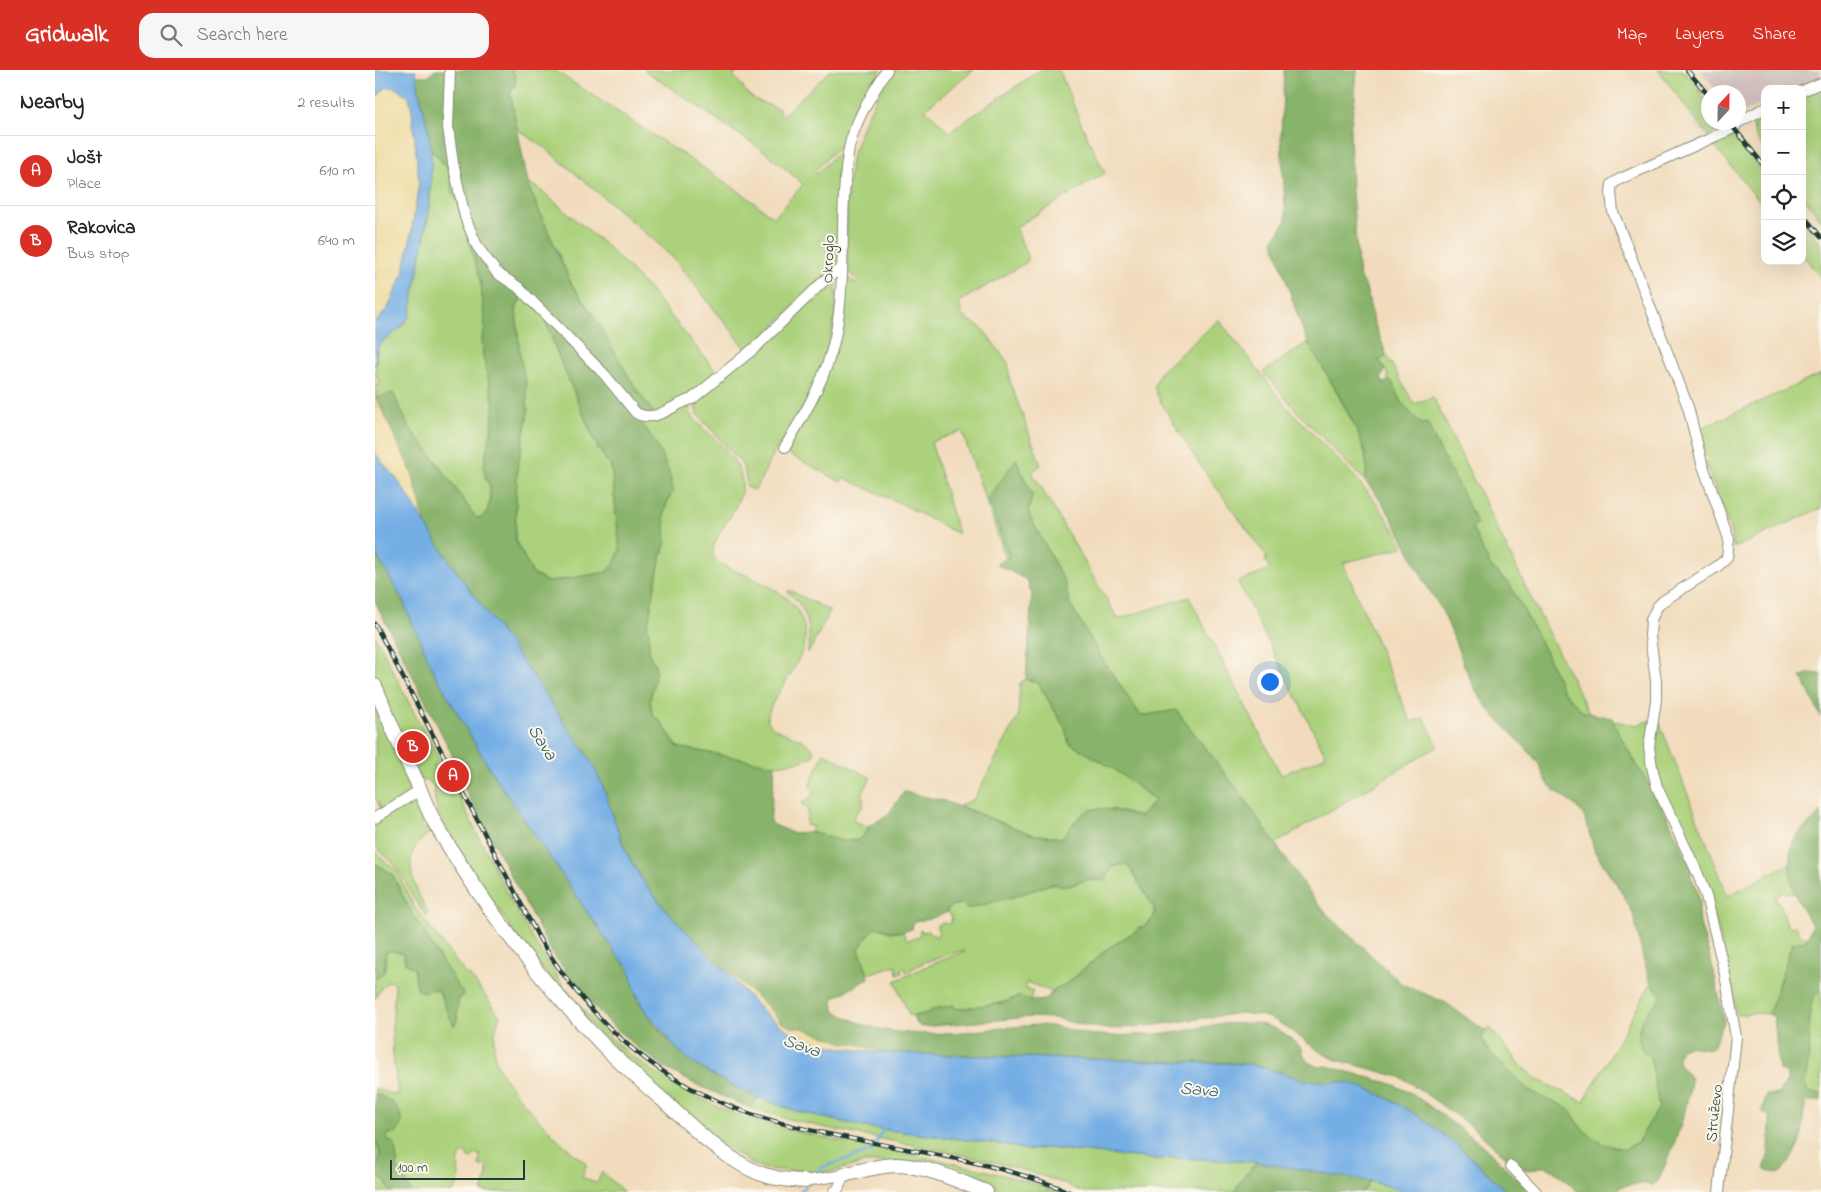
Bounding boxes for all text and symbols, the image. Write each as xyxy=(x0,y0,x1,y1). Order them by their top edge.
search box xyxy=(139,13,489,58)
text: Gridwalk xyxy=(25,18,109,53)
icon: search xyxy=(157,21,185,49)
text: Search here xyxy=(197,22,288,49)
text: Map xyxy=(1617,22,1647,48)
text: Layers xyxy=(1675,22,1725,48)
text: Share xyxy=(1753,22,1796,48)
north arrow xyxy=(1701,85,1746,130)
map controls xyxy=(1761,85,1806,265)
button: + xyxy=(1761,85,1806,130)
text: Nearby xyxy=(20,88,84,118)
text: 2 results xyxy=(297,91,355,115)
button: − xyxy=(1761,130,1806,175)
text: Jošt xyxy=(67,145,102,172)
text: A xyxy=(31,159,41,183)
text: 610 m xyxy=(320,159,355,183)
text: Place xyxy=(67,172,101,196)
button: locate xyxy=(1761,175,1806,220)
text: Rakovica xyxy=(67,215,135,242)
button: layers xyxy=(1761,220,1806,265)
text: B xyxy=(31,229,41,253)
text: 640 m xyxy=(318,229,355,253)
street label: Okroglo xyxy=(816,234,842,284)
text: Bus stop xyxy=(67,242,130,266)
your location xyxy=(1257,669,1283,695)
water label: Sava xyxy=(520,720,563,766)
pin: B xyxy=(397,728,429,766)
pin: A xyxy=(437,757,469,795)
water label: Sava xyxy=(779,1028,824,1065)
water label: Sava xyxy=(1179,1076,1219,1106)
street label: Struževo xyxy=(1700,1083,1730,1143)
scale bar xyxy=(390,1157,525,1180)
text: 100 m xyxy=(397,1158,428,1179)

